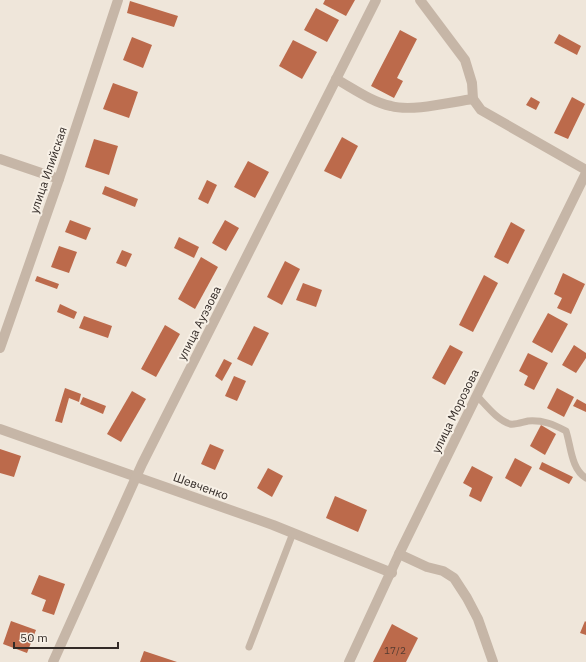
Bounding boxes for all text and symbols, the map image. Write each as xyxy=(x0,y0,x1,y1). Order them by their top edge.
street label: улица Илийская xyxy=(26,125,70,215)
street label: улица Ауэзова xyxy=(174,283,224,363)
street label: улица Морозова xyxy=(428,366,482,456)
street label: Шевченко xyxy=(171,469,231,503)
scale bar xyxy=(14,624,118,650)
text: 50 m xyxy=(20,630,48,645)
house number: 17/2 xyxy=(384,644,406,657)

